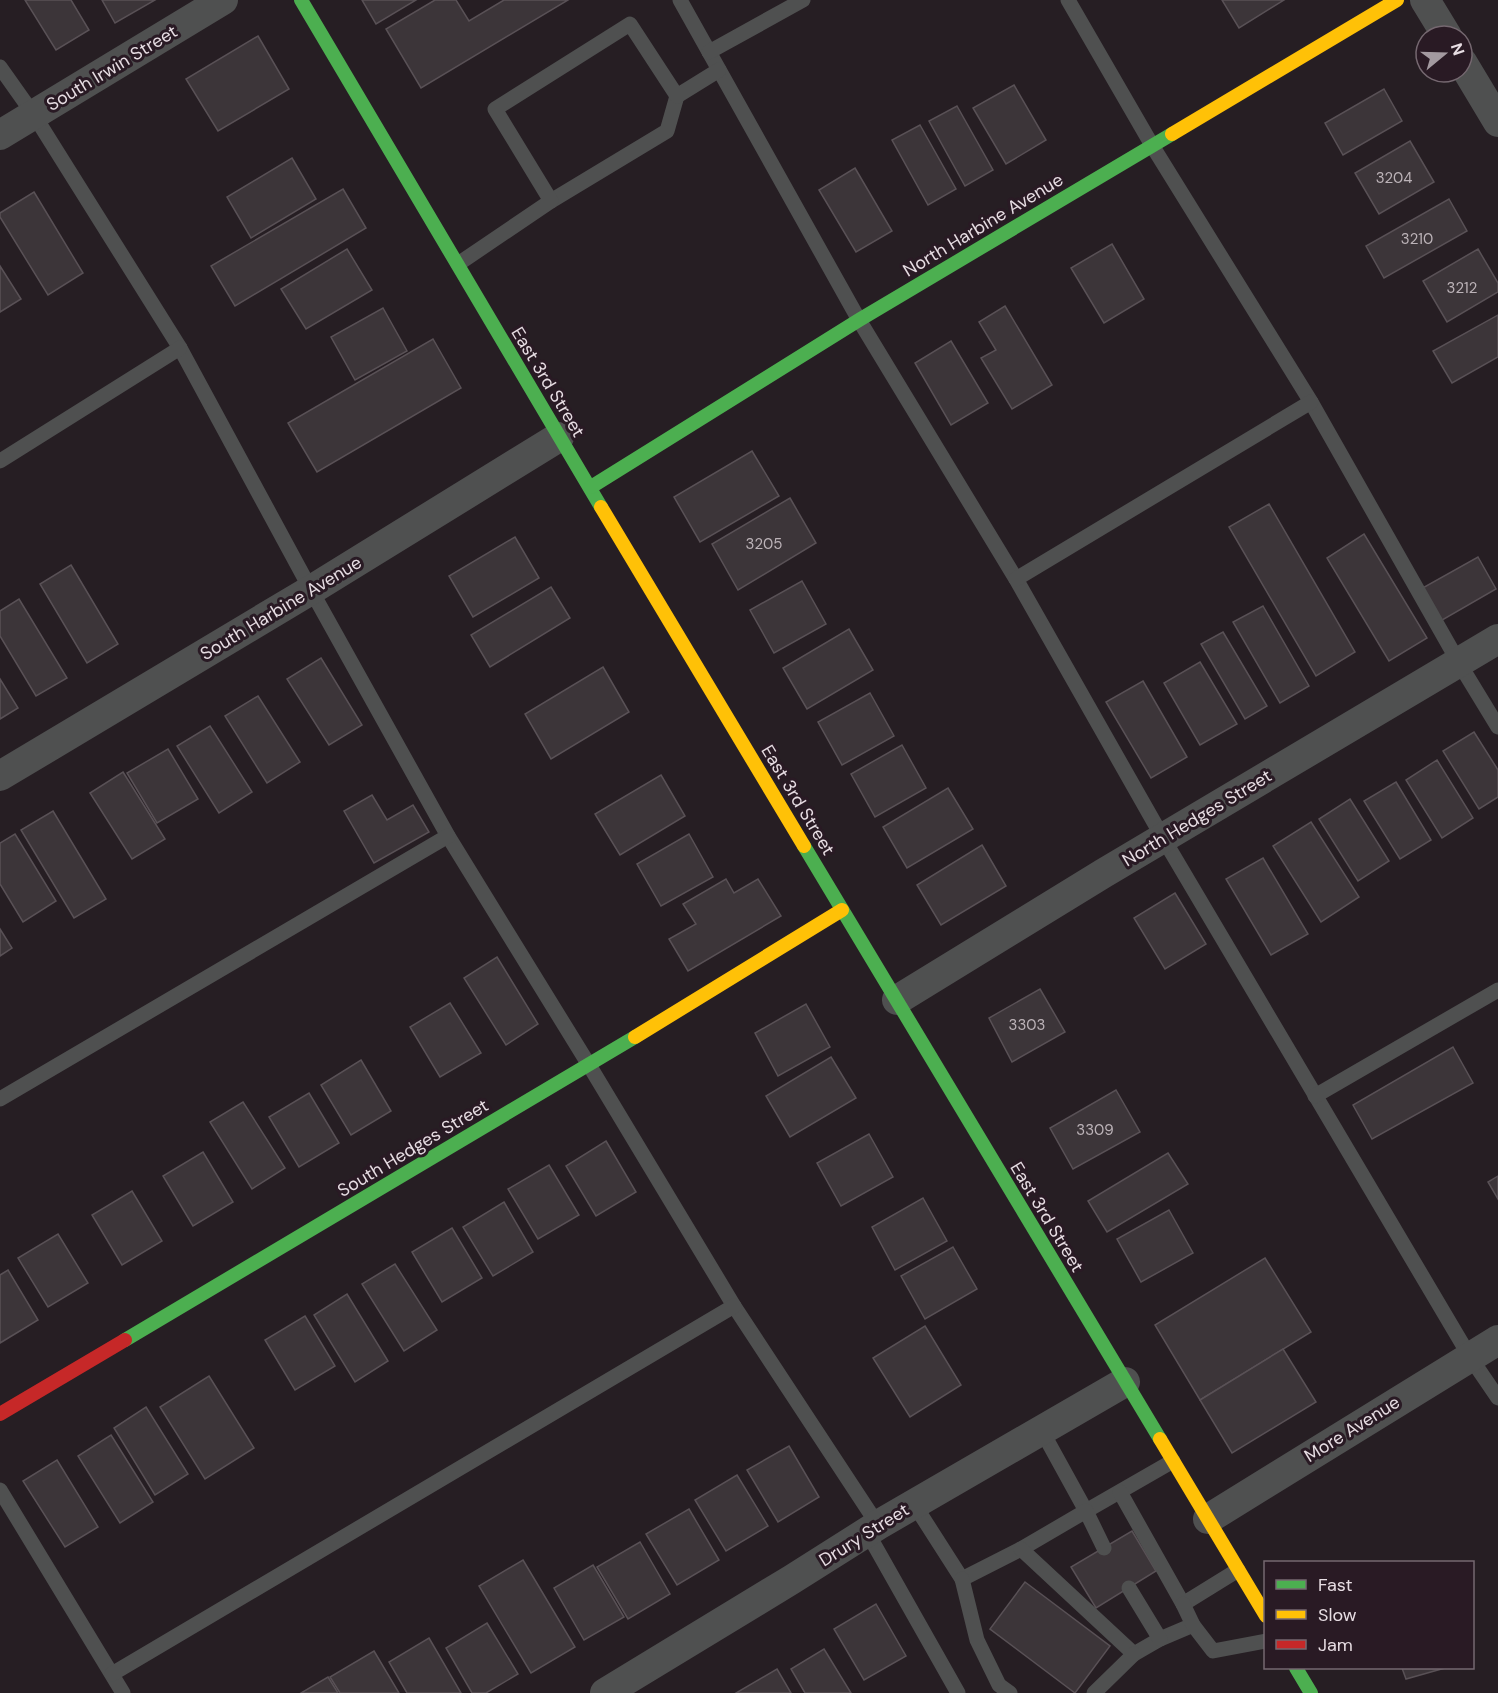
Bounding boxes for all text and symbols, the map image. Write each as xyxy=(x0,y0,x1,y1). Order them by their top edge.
street label: South Irwin Street xyxy=(42,19,182,117)
north arrow xyxy=(1414,24,1474,84)
text: N xyxy=(1446,40,1470,58)
street label: North Harbine Avenue xyxy=(898,168,1068,282)
house number: 3204 xyxy=(1376,168,1412,188)
house number: 3210 xyxy=(1401,229,1433,249)
house number: 3212 xyxy=(1447,278,1477,298)
street label: East 3rd Street xyxy=(506,322,590,442)
house number: 3205 xyxy=(746,534,782,554)
street label: South Harbine Avenue xyxy=(196,550,366,666)
street label: East 3rd Street xyxy=(756,740,840,860)
street label: North Hedges Street xyxy=(1118,764,1276,872)
house number: 3303 xyxy=(1009,1015,1045,1035)
street label: South Hedges Street xyxy=(333,1093,493,1203)
house number: 3309 xyxy=(1076,1120,1114,1140)
street label: East 3rd Street xyxy=(1005,1157,1089,1277)
street label: More Avenue xyxy=(1300,1390,1404,1468)
street label: Drury Street xyxy=(814,1498,914,1572)
legend xyxy=(1264,1561,1474,1669)
text: Fast xyxy=(1318,1573,1353,1597)
text: Slow xyxy=(1318,1603,1357,1627)
text: Jam xyxy=(1318,1633,1353,1657)

